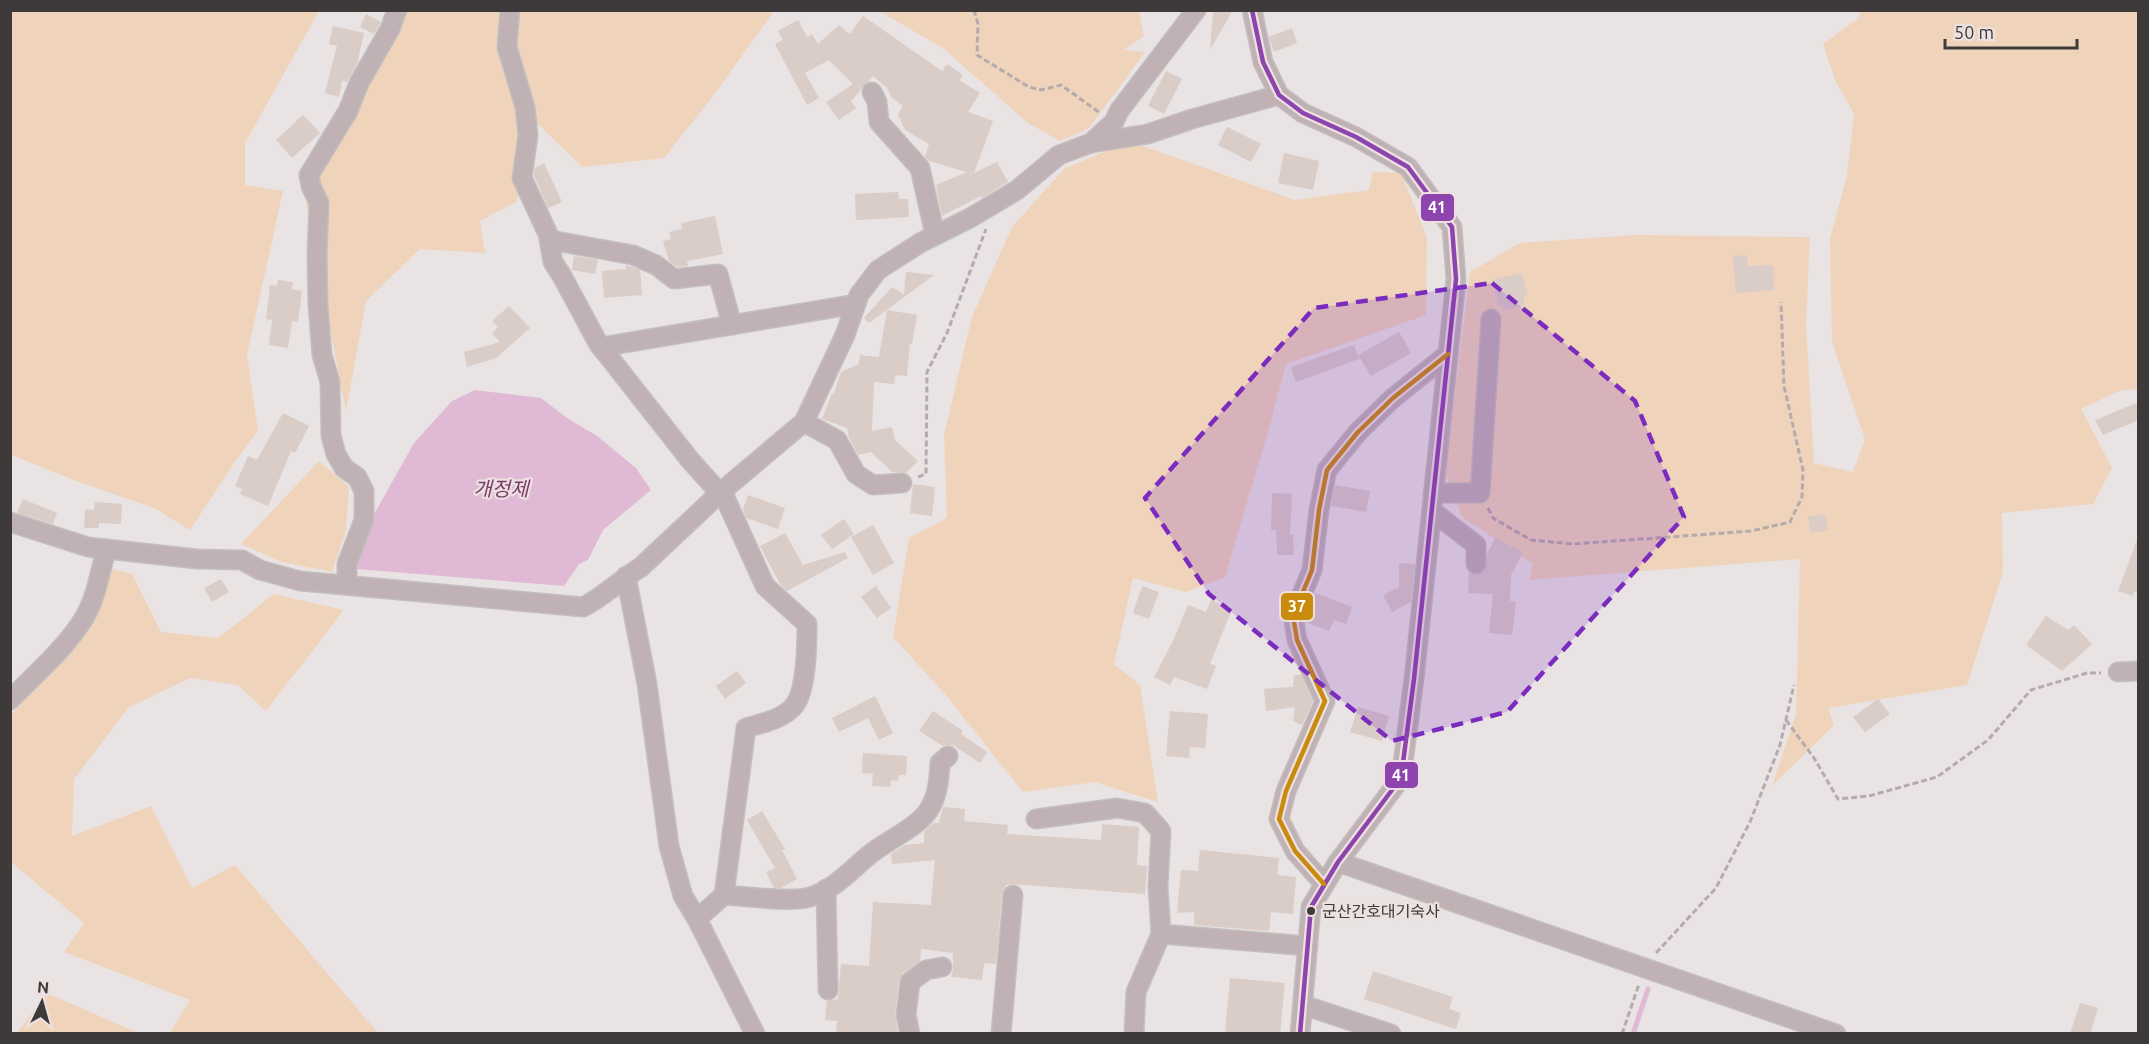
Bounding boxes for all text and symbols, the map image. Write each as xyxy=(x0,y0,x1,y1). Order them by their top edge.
scale bar xyxy=(1945,12,2077,50)
text: 50 m xyxy=(1954,22,1994,42)
line badge: 41 xyxy=(1420,193,1455,222)
text: 41 xyxy=(1428,198,1446,216)
water label: 개정제 xyxy=(473,477,531,500)
line badge: 37 xyxy=(1280,592,1314,621)
text: 37 xyxy=(1288,597,1306,615)
line badge: 41 xyxy=(1384,761,1419,789)
text: 41 xyxy=(1392,766,1410,784)
place label: 군산간호대기숙사 xyxy=(1322,902,1440,920)
marker: 군산간호대기숙사 xyxy=(1305,905,1317,917)
north arrow xyxy=(12,972,72,1032)
text: N xyxy=(37,978,50,997)

